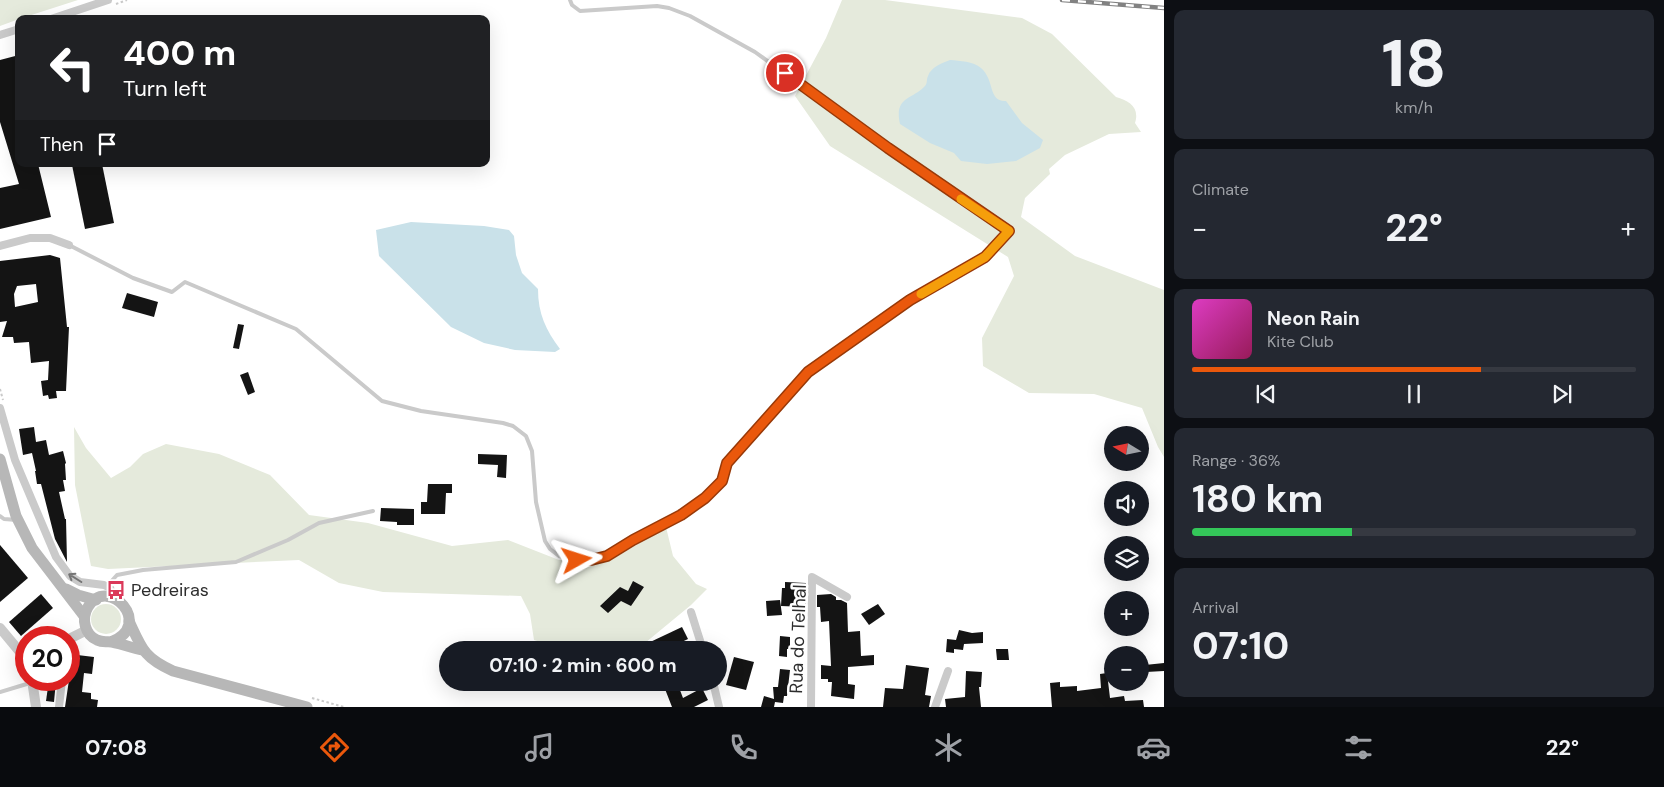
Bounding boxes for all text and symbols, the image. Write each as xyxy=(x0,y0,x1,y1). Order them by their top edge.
text: 18 xyxy=(1382,22,1446,106)
text: 400 m xyxy=(123,30,236,76)
icon: left xyxy=(40,35,105,100)
pin xyxy=(764,52,806,94)
icon: arrive xyxy=(771,59,799,87)
text: Turn left xyxy=(123,74,207,103)
text: km/h xyxy=(1395,97,1433,118)
icon: arrive xyxy=(93,130,121,158)
text: Then xyxy=(40,132,83,157)
text: Climate xyxy=(1192,179,1249,200)
text: 22° xyxy=(1385,203,1443,253)
text: − xyxy=(1192,210,1207,247)
text: + xyxy=(1621,210,1636,247)
text: Neon Rain xyxy=(1267,306,1360,331)
text: Kite Club xyxy=(1267,331,1334,352)
icon: previous xyxy=(1252,380,1280,408)
icon: pause xyxy=(1400,380,1428,408)
icon: next xyxy=(1548,380,1576,408)
north arrow xyxy=(1104,426,1149,471)
map controls xyxy=(1104,426,1149,691)
text: Range · 36% xyxy=(1192,450,1280,471)
text: 180 km xyxy=(1192,474,1323,524)
button: sound xyxy=(1104,481,1149,526)
position arrow xyxy=(550,533,602,585)
button: layers xyxy=(1104,536,1149,581)
one-way arrow xyxy=(69,573,83,583)
place label: Pedreiras xyxy=(131,578,209,602)
bus stop icon: Pedreiras xyxy=(105,579,127,601)
street label: Rua do Telhal xyxy=(784,584,812,694)
button: + xyxy=(1104,591,1149,636)
text: Arrival xyxy=(1192,597,1239,618)
text: 07:10 xyxy=(1192,621,1289,671)
speed limit sign: 20 xyxy=(15,626,80,691)
button: − xyxy=(1104,646,1149,691)
text: 07:10 · 2 min · 600 m xyxy=(489,653,677,678)
icon: directions xyxy=(317,730,352,765)
icon: music xyxy=(522,730,557,765)
icon: phone xyxy=(726,730,761,765)
icon: climate xyxy=(931,730,966,765)
icon: car xyxy=(1136,730,1171,765)
icon: filters xyxy=(1341,730,1376,765)
text: 07:08 xyxy=(85,733,147,762)
text: 22° xyxy=(1546,733,1579,762)

